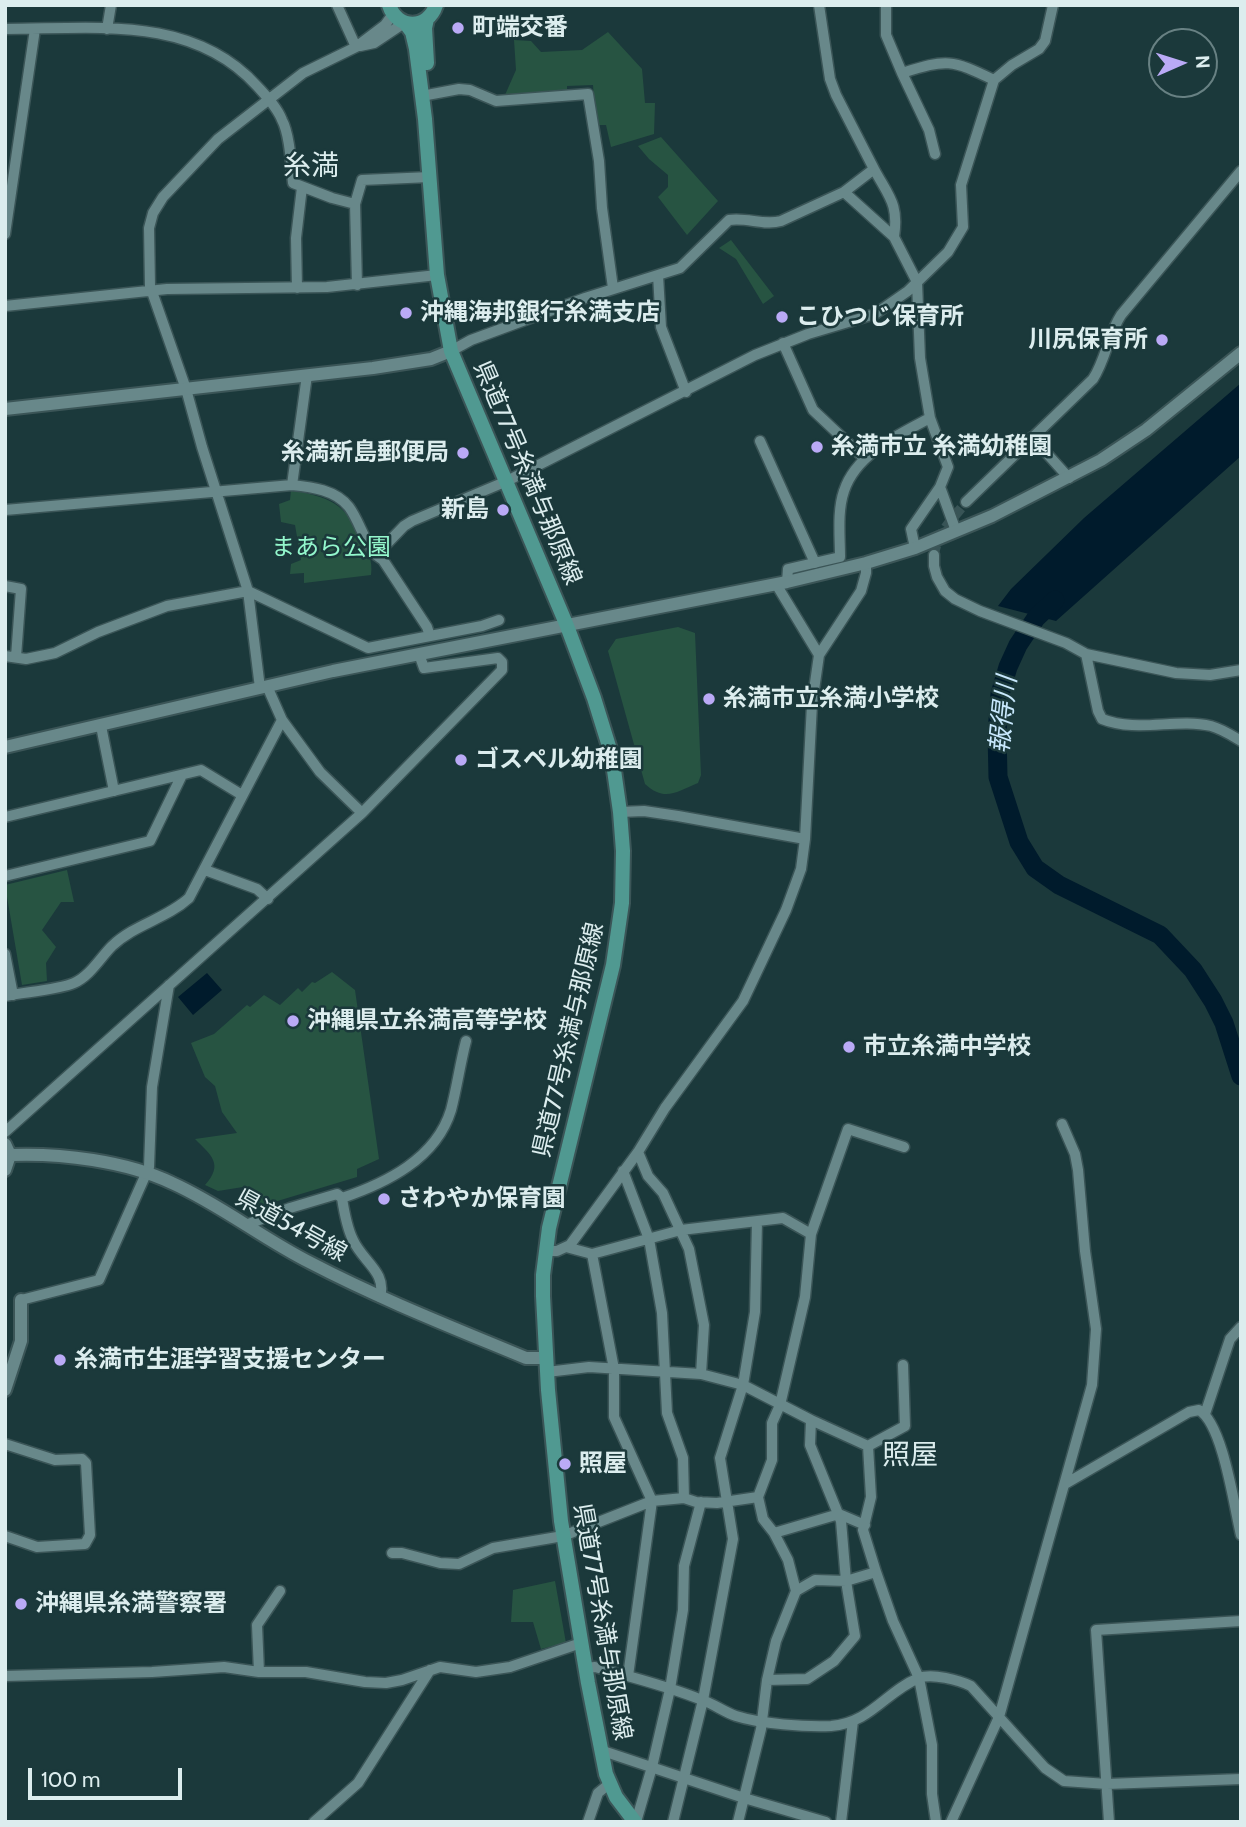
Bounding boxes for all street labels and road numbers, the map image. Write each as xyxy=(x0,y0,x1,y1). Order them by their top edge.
street label: 県道77号糸満与那原線 xyxy=(467,357,587,589)
street label: 県道77号糸満与那原線 xyxy=(528,920,610,1160)
street label: 県道54号線 xyxy=(230,1184,352,1268)
street label: 県道77号糸満与那原線 xyxy=(567,1501,637,1743)

